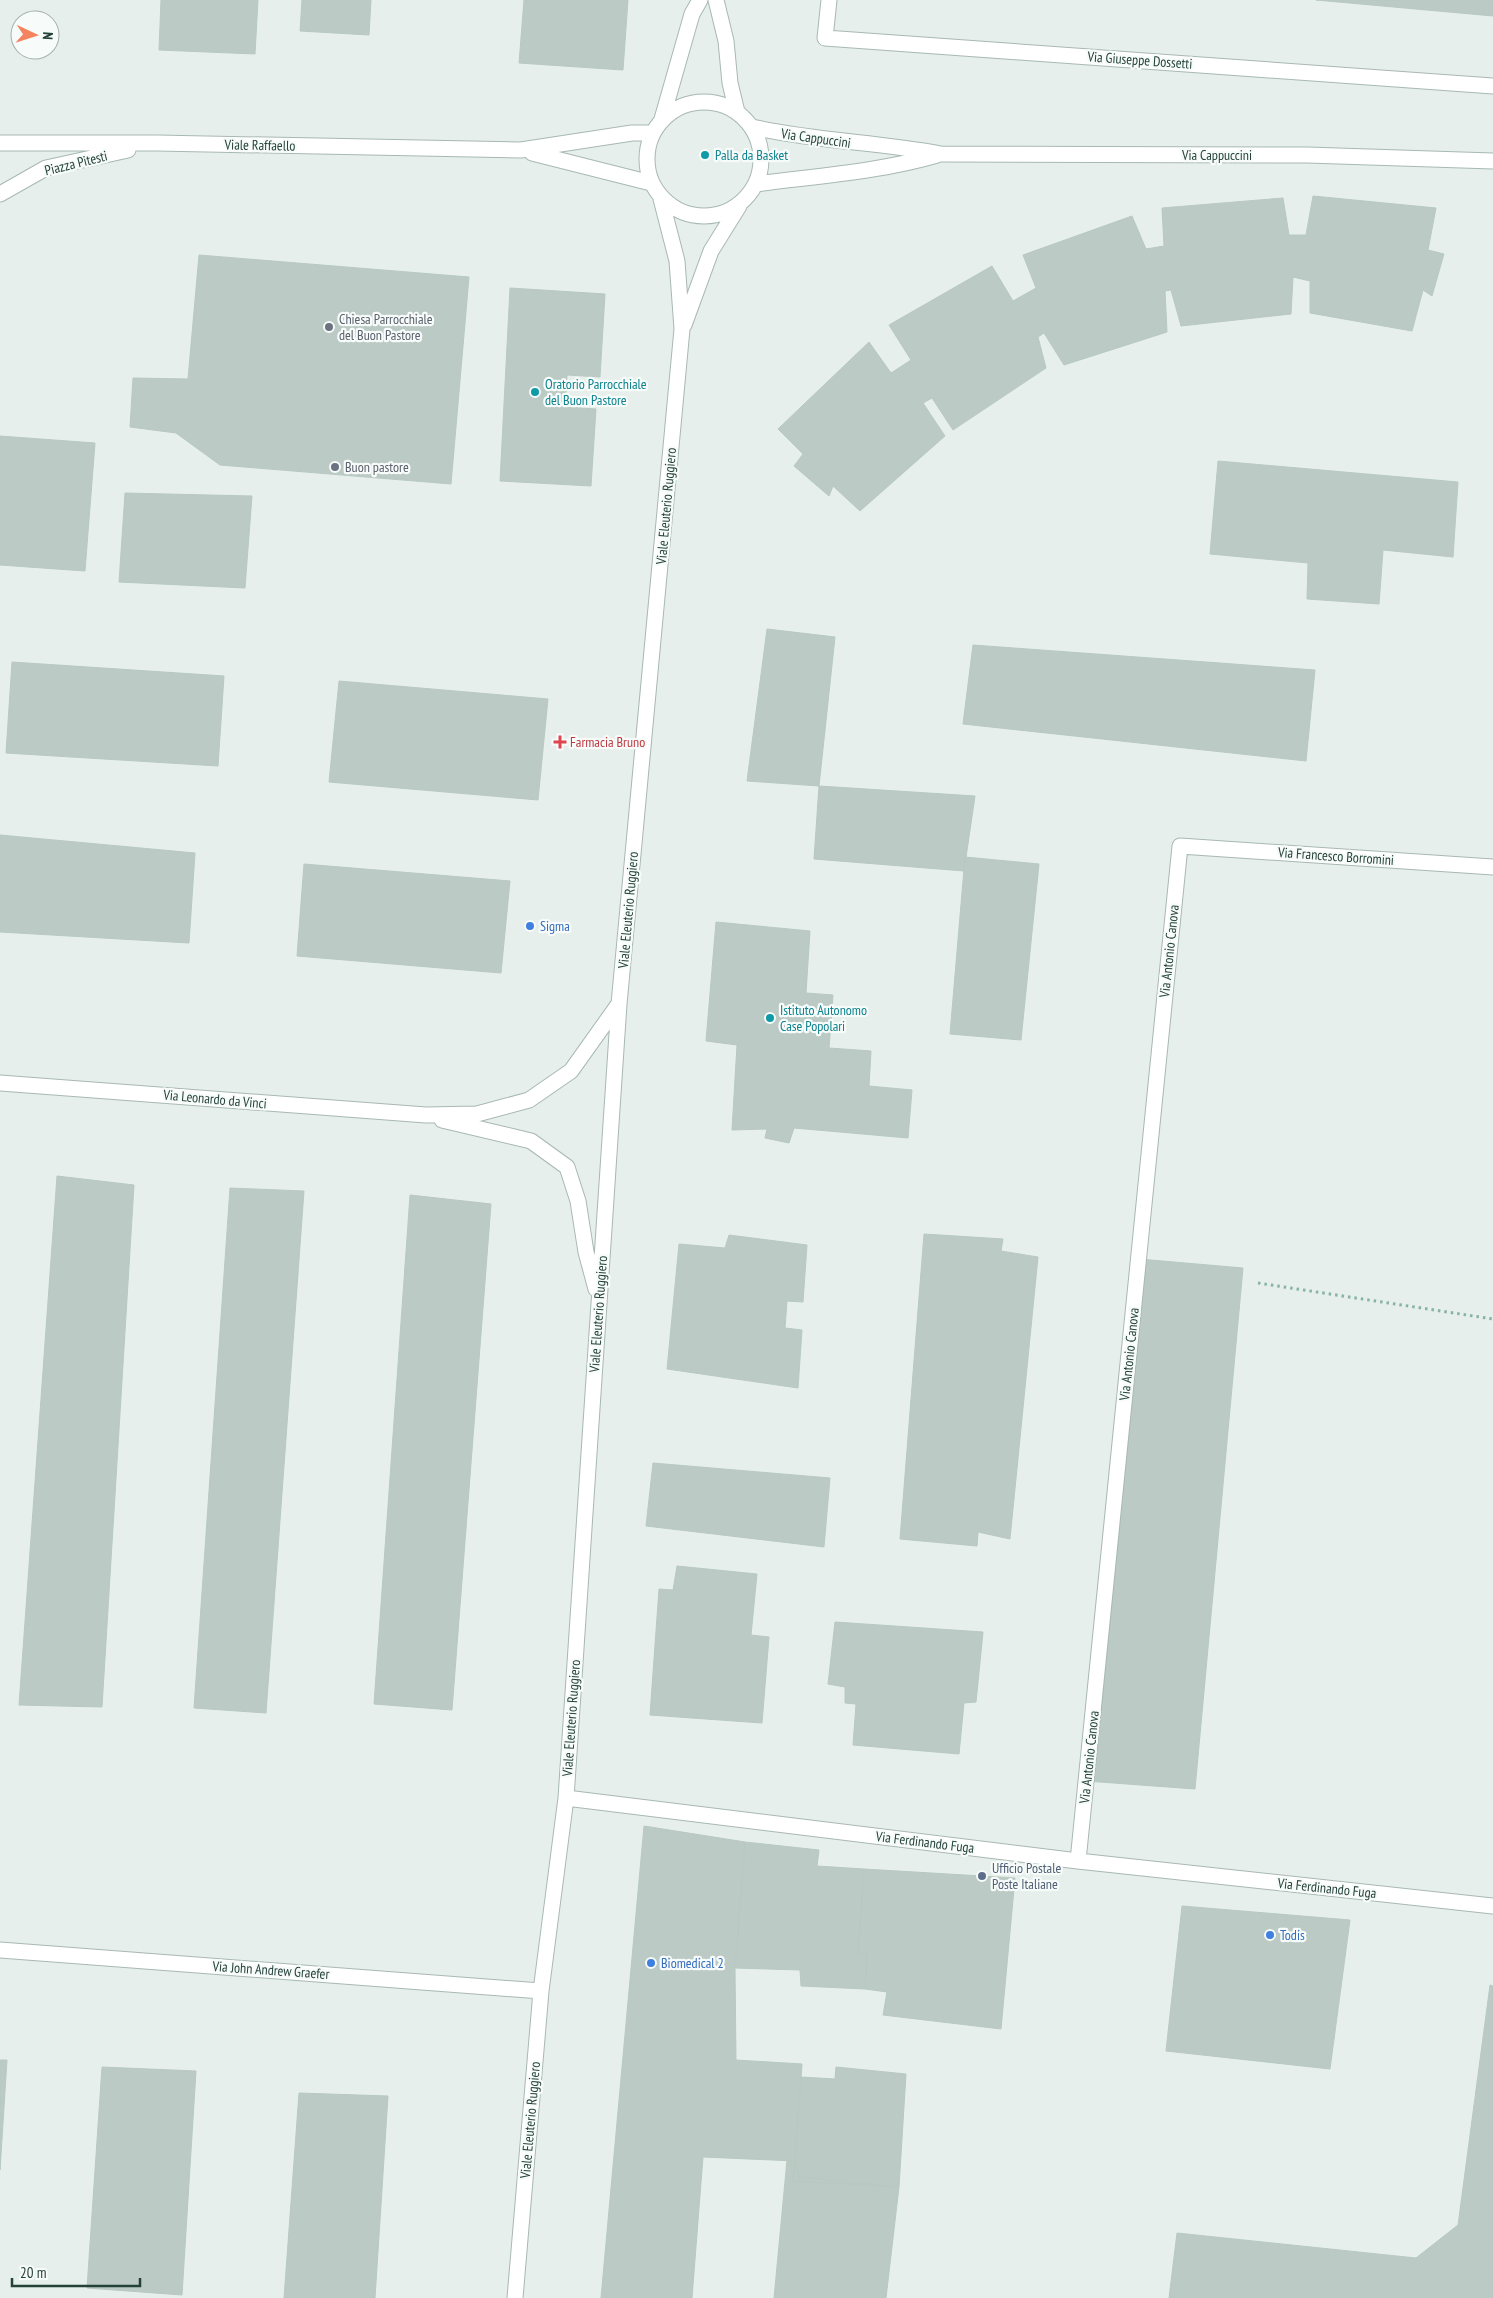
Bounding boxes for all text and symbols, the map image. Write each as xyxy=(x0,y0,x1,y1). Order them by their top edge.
north arrow xyxy=(10,10,60,60)
text: N xyxy=(39,32,57,40)
street label: Via Giuseppe Dossetti xyxy=(1086,47,1193,73)
street label: Via Cappuccini xyxy=(779,124,852,152)
street label: Viale Raffaello xyxy=(224,135,295,155)
place label: Palla da Basket xyxy=(715,146,788,164)
street label: Via Cappuccini xyxy=(1181,146,1252,164)
street label: Piazza Pitesti xyxy=(43,147,109,179)
marker: Palla da Basket xyxy=(699,149,711,161)
place label: Chiesa Parrocchiale del Buon Pastore xyxy=(339,310,433,344)
marker: Chiesa Parrocchiale del Buon Pastore xyxy=(323,321,335,333)
place label: Oratorio Parrocchiale del Buon Pastore xyxy=(545,375,647,409)
marker: Oratorio Parrocchiale del Buon Pastore xyxy=(529,386,541,398)
street label: Viale Eleuterio Ruggiero xyxy=(652,447,680,566)
place label: Buon pastore xyxy=(345,458,409,476)
marker: Buon pastore xyxy=(329,461,341,473)
place label: Farmacia Bruno xyxy=(570,733,645,751)
marker: Farmacia Bruno xyxy=(554,736,566,748)
street label: Via Francesco Borromini xyxy=(1276,843,1395,869)
street label: Viale Eleuterio Ruggiero xyxy=(614,851,642,970)
street label: Via Antonio Canova xyxy=(1155,904,1183,999)
place label: Sigma xyxy=(540,917,570,935)
marker: Sigma xyxy=(524,920,536,932)
place label: Istituto Autonomo Case Popolari xyxy=(780,1001,867,1035)
marker: Istituto Autonomo Case Popolari xyxy=(764,1012,776,1024)
street label: Via Leonardo da Vinci xyxy=(162,1085,267,1112)
street label: Viale Eleuterio Ruggiero xyxy=(585,1255,611,1374)
street label: Via Antonio Canova xyxy=(1115,1307,1143,1402)
street label: Viale Eleuterio Ruggiero xyxy=(558,1659,584,1778)
street label: Via Antonio Canova xyxy=(1075,1710,1103,1805)
street label: Via Ferdinando Fuga xyxy=(874,1827,975,1857)
place label: Ufficio Postale Poste Italiane xyxy=(992,1859,1061,1893)
marker: Ufficio Postale Poste Italiane xyxy=(976,1870,988,1882)
street label: Via Ferdinando Fuga xyxy=(1276,1874,1377,1902)
place label: Todis xyxy=(1280,1926,1305,1944)
marker: Todis xyxy=(1264,1929,1276,1941)
place label: Biomedical 2 xyxy=(661,1954,724,1972)
street label: Via John Andrew Graefer xyxy=(211,1957,330,1983)
marker: Biomedical 2 xyxy=(645,1957,657,1969)
street label: Viale Eleuterio Ruggiero xyxy=(516,2061,544,2180)
scale bar xyxy=(12,2256,140,2288)
text: 20 m xyxy=(20,2263,46,2282)

